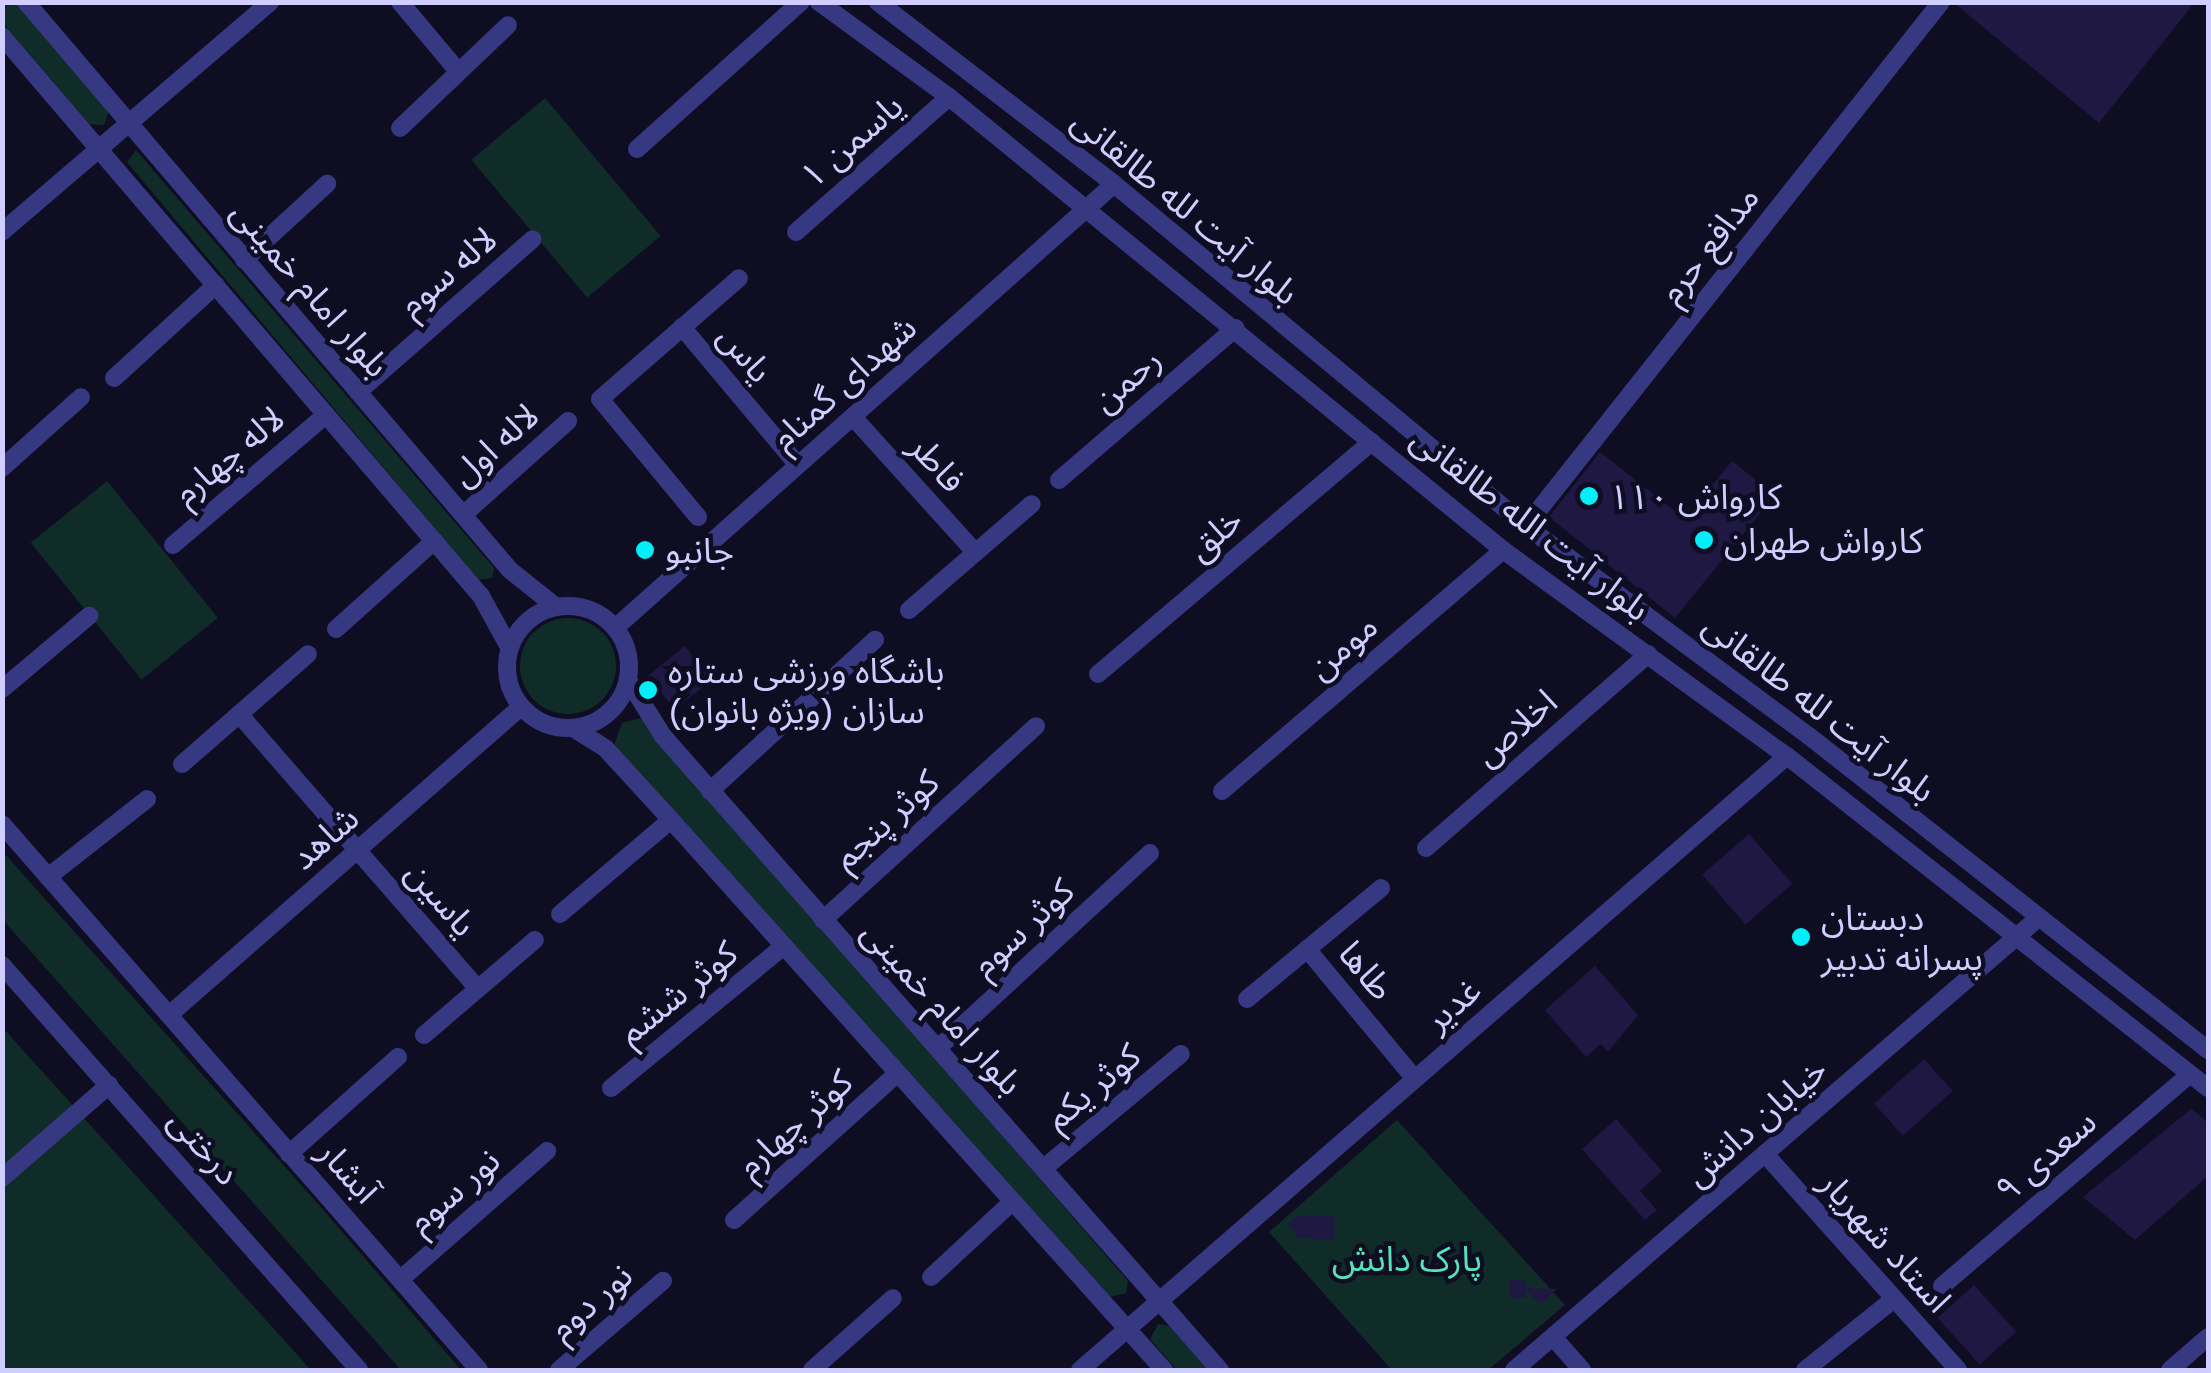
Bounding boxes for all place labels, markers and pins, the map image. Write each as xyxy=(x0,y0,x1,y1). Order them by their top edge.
place label: کارواش ۱۱۰ xyxy=(1609,475,1782,517)
marker: کارواش ۱۱۰ xyxy=(1578,485,1600,507)
place label: کارواش طهران xyxy=(1724,519,1923,561)
place label: جانبو xyxy=(665,529,734,571)
marker: کارواش طهران xyxy=(1693,529,1715,551)
marker: جانبو xyxy=(634,539,656,561)
place label: باشگاه ورزشی ستاره سازان (ویژه بانوان) xyxy=(668,649,944,731)
marker: باشگاه ورزشی ستاره سازان (ویژه بانوان) xyxy=(637,679,659,701)
place label: دبستان پسرانه تدبیر xyxy=(1821,896,1983,978)
marker: دبستان پسرانه تدبیر xyxy=(1790,926,1812,948)

